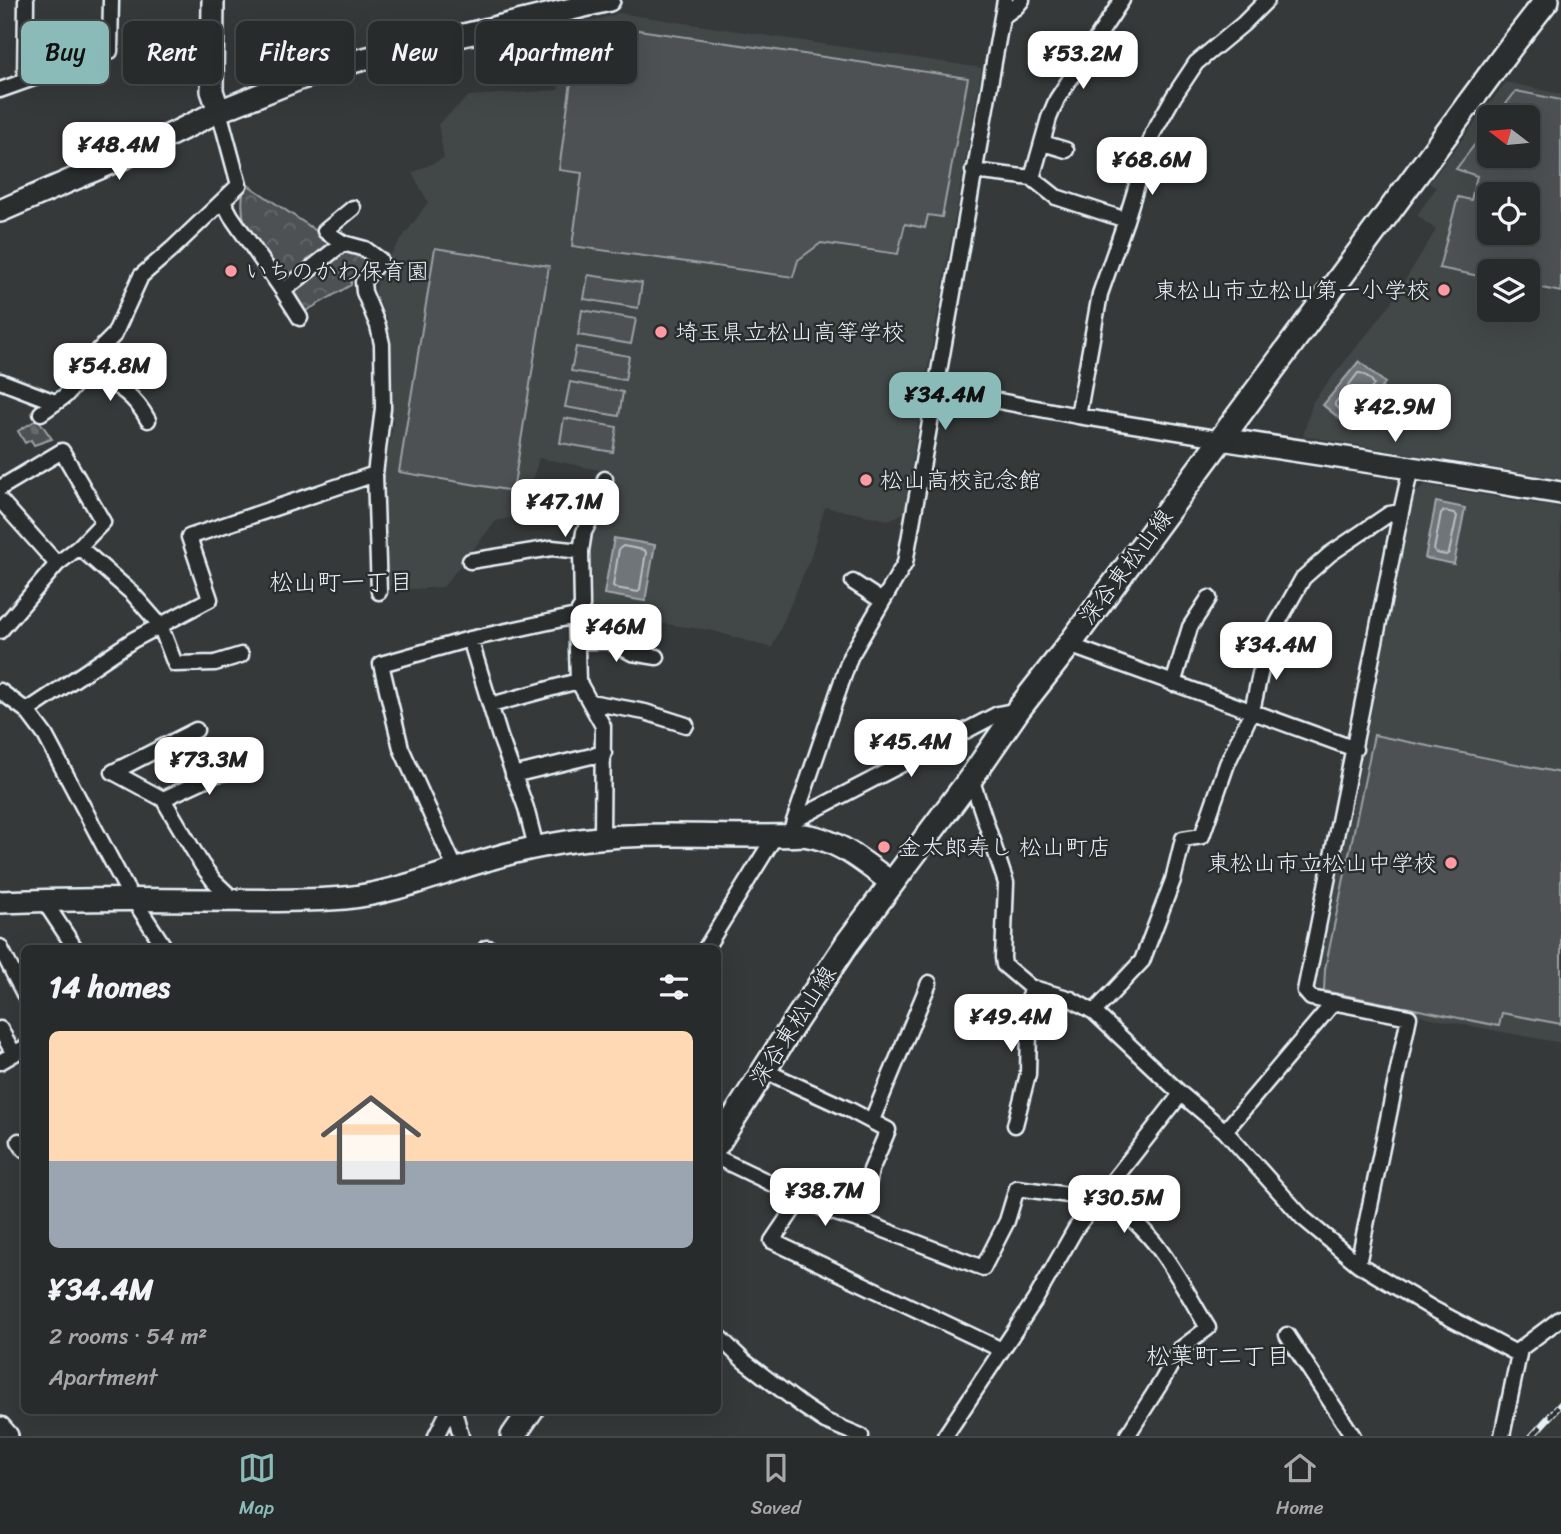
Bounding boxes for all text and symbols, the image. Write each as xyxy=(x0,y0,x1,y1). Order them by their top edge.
chip: Buy xyxy=(21,21,109,84)
chip: Rent xyxy=(123,21,222,84)
chip: Filters xyxy=(236,21,354,84)
chip: New xyxy=(368,21,462,84)
chip: Apartment xyxy=(476,21,637,84)
pin: ¥53.2M xyxy=(1026,32,1140,91)
text: ¥53.2M xyxy=(1044,33,1122,74)
north arrow xyxy=(1477,105,1540,168)
map controls xyxy=(1477,105,1540,322)
pin: ¥48.4M xyxy=(62,122,176,182)
text: ¥48.4M xyxy=(78,124,160,165)
pin: ¥68.6M xyxy=(1095,138,1209,197)
text: ¥68.6M xyxy=(1113,139,1191,180)
button: locate xyxy=(1477,182,1540,245)
place label: いちのかわ保育園 xyxy=(245,251,429,292)
button: layers xyxy=(1477,259,1540,322)
marker: いちのかわ保育園 xyxy=(223,263,239,279)
place label: 東松山市立松山第一小学校 xyxy=(1154,270,1430,311)
marker: 東松山市立松山第一小学校 xyxy=(1436,282,1452,298)
place label: 埼玉県立松山高等学校 xyxy=(675,312,905,353)
marker: 埼玉県立松山高等学校 xyxy=(653,324,669,340)
pin: ¥54.8M xyxy=(53,344,167,403)
text: ¥54.8M xyxy=(70,345,150,386)
pin: ¥34.4M xyxy=(888,372,1002,432)
text: ¥34.4M xyxy=(905,374,985,415)
pin: ¥42.9M xyxy=(1338,384,1452,444)
text: ¥42.9M xyxy=(1355,386,1435,427)
place label: 松山高校記念館 xyxy=(880,460,1041,501)
marker: 松山高校記念館 xyxy=(858,472,874,488)
pin: ¥47.1M xyxy=(508,480,622,539)
text: ¥47.1M xyxy=(527,481,603,522)
street label: 深谷東松山線 xyxy=(1068,500,1184,634)
district label: 松山町一丁目 xyxy=(269,561,413,603)
pin: ¥46M xyxy=(575,604,657,664)
text: ¥46M xyxy=(587,606,645,647)
pin: ¥34.4M xyxy=(1219,622,1333,682)
text: ¥34.4M xyxy=(1236,624,1316,665)
pin: ¥45.4M xyxy=(854,720,968,779)
text: ¥45.4M xyxy=(870,721,952,762)
pin: ¥73.3M xyxy=(152,738,266,797)
text: ¥73.3M xyxy=(171,739,247,780)
place label: 金太郎寿し 松山町店 xyxy=(898,827,1111,868)
marker: 金太郎寿し 松山町店 xyxy=(876,839,892,855)
place label: 東松山市立松山中学校 xyxy=(1207,843,1437,884)
marker: 東松山市立松山中学校 xyxy=(1443,855,1459,871)
street label: 深谷東松山線 xyxy=(738,957,848,1095)
text: 14 homes xyxy=(49,960,170,1014)
icon: filters xyxy=(655,968,693,1006)
pin: ¥49.4M xyxy=(954,995,1068,1054)
text: ¥49.4M xyxy=(970,996,1052,1037)
icon: home xyxy=(308,1077,434,1203)
pin: ¥38.7M xyxy=(768,1168,882,1228)
text: ¥38.7M xyxy=(786,1170,864,1211)
pin: ¥30.5M xyxy=(1067,1176,1181,1235)
text: ¥30.5M xyxy=(1084,1177,1164,1218)
text: ¥34.4M xyxy=(49,1262,153,1316)
text: 2 rooms · 54 m² xyxy=(49,1316,207,1357)
district label: 松葉町二丁目 xyxy=(1146,1335,1290,1377)
text: Apartment xyxy=(49,1357,158,1398)
tab: Map xyxy=(238,1449,276,1524)
tab: Saved xyxy=(751,1449,801,1524)
tab: Home xyxy=(1276,1449,1323,1524)

